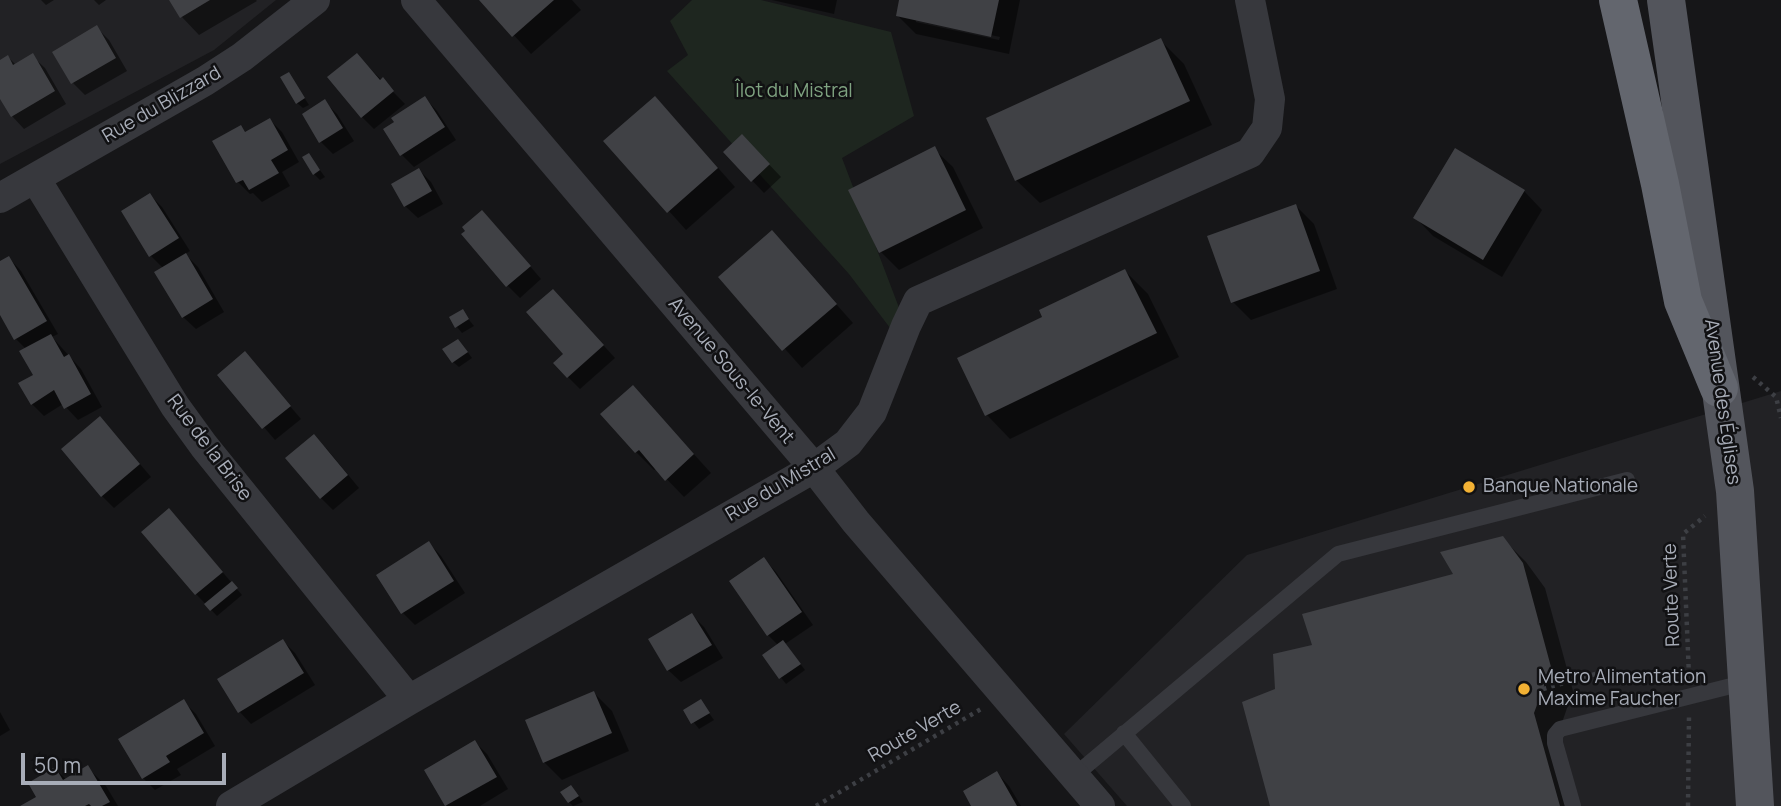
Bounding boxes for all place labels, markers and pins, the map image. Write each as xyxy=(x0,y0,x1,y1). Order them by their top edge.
place label: Banque Nationale xyxy=(1483,476,1638,498)
marker: Banque Nationale xyxy=(1461,479,1477,495)
place label: Metro Alimentation Maxime Faucher xyxy=(1538,667,1706,711)
marker: Metro Alimentation Maxime Faucher xyxy=(1516,681,1532,697)

